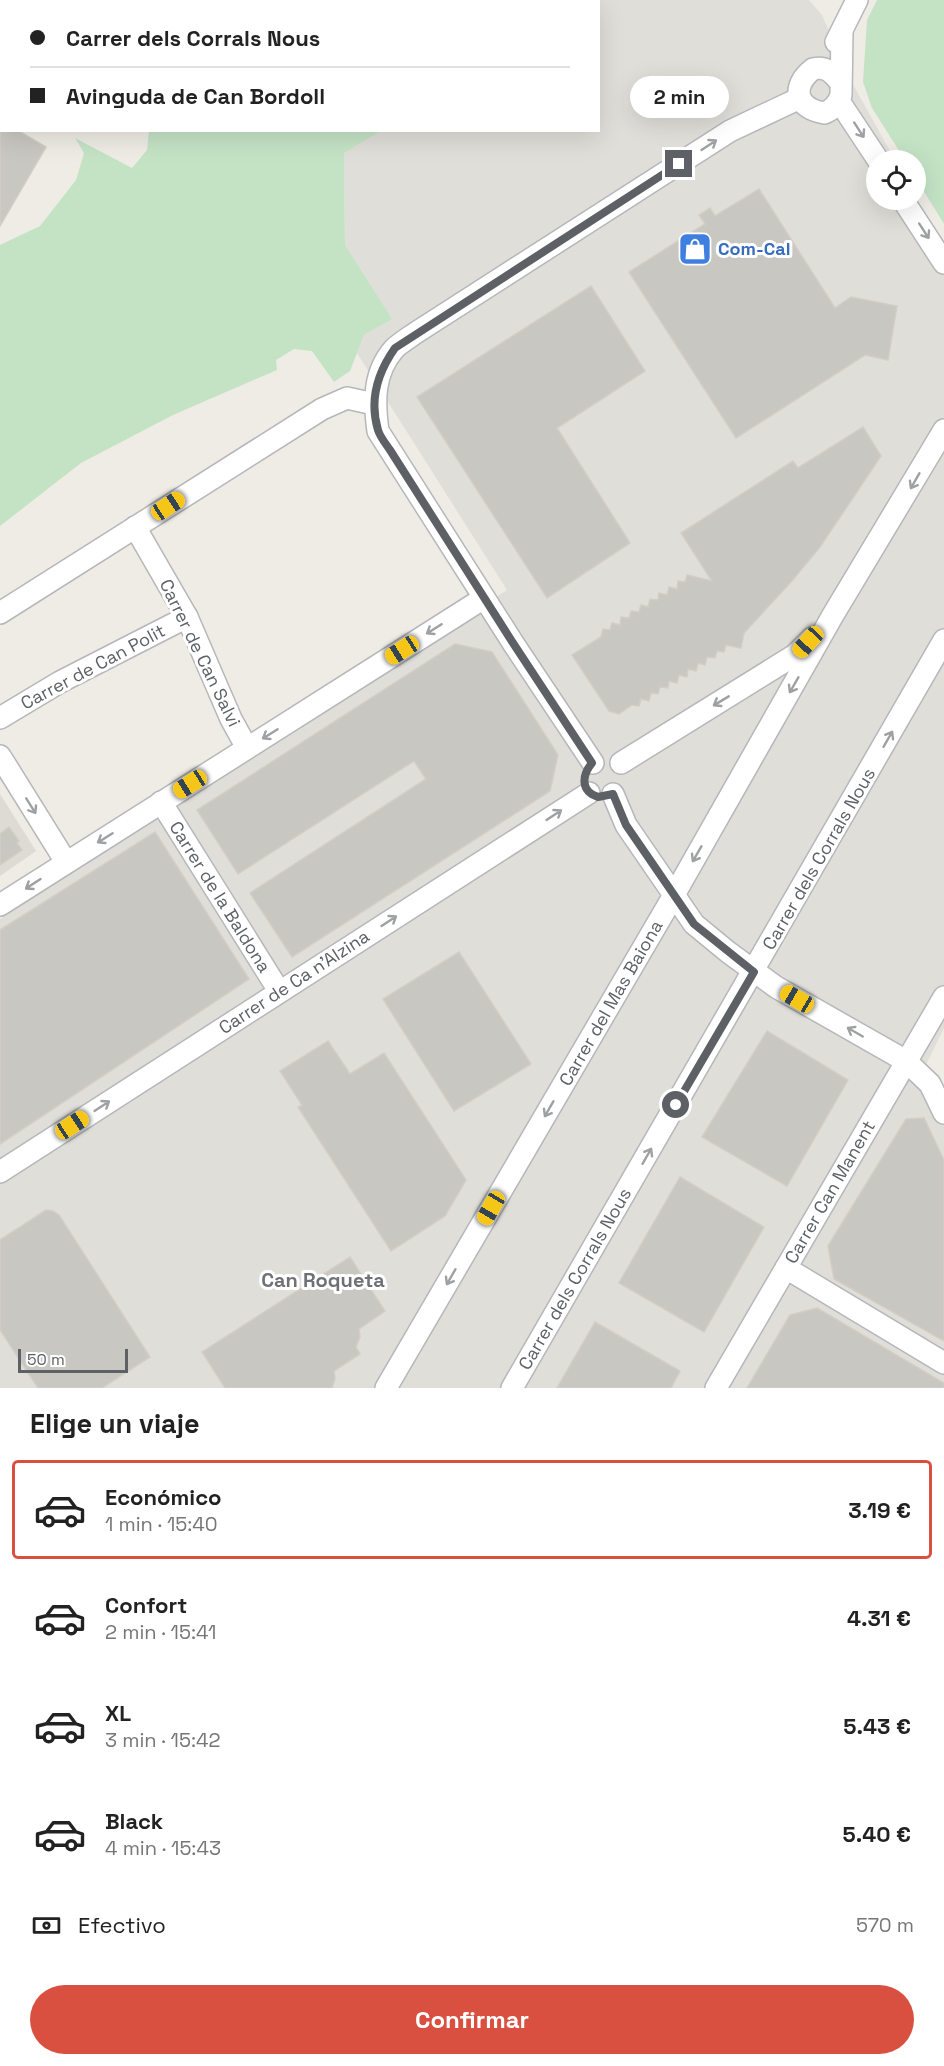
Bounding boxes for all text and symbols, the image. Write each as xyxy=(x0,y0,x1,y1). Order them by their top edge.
text: Carrer dels Corrals Nous xyxy=(66,24,320,52)
callout: 2 min xyxy=(630,77,728,119)
text: Avinguda de Can Bordoll xyxy=(66,82,325,110)
text: 2 min xyxy=(654,84,705,110)
one-way arrow xyxy=(852,122,865,139)
one-way arrow xyxy=(700,139,717,151)
route end xyxy=(665,150,692,177)
map controls xyxy=(866,150,926,210)
button: locate xyxy=(866,150,926,210)
one-way arrow xyxy=(918,222,930,239)
shop icon: Com-Cal xyxy=(677,231,713,267)
place label: Com-Cal xyxy=(718,237,791,260)
one-way arrow xyxy=(909,472,921,489)
car xyxy=(148,489,188,523)
street label: Carrer de Can Salvi xyxy=(155,575,246,730)
street label: Carrer de Can Polit xyxy=(17,619,169,714)
one-way arrow xyxy=(426,623,443,635)
car xyxy=(789,623,827,661)
car xyxy=(382,633,422,667)
one-way arrow xyxy=(787,676,799,693)
one-way arrow xyxy=(713,696,730,708)
one-way arrow xyxy=(261,727,278,740)
one-way arrow xyxy=(882,731,894,748)
street label: Carrer dels Corrals Nous xyxy=(757,764,880,954)
car xyxy=(170,767,210,801)
one-way arrow xyxy=(25,797,37,814)
one-way arrow xyxy=(545,809,562,822)
street label: Carrer de la Baldona xyxy=(165,817,276,977)
one-way arrow xyxy=(97,832,114,844)
one-way arrow xyxy=(691,845,703,862)
one-way arrow xyxy=(25,878,42,890)
one-way arrow xyxy=(381,914,398,927)
street label: Carrer del Mas Baiona xyxy=(554,916,667,1090)
street label: Carrer de Ca n'Alzina xyxy=(214,924,373,1039)
car xyxy=(777,982,817,1016)
one-way arrow xyxy=(847,1026,864,1038)
route start xyxy=(662,1091,689,1118)
one-way arrow xyxy=(93,1100,110,1112)
one-way arrow xyxy=(543,1100,555,1117)
car xyxy=(52,1108,92,1142)
street label: Carrer Can Manent xyxy=(779,1116,880,1267)
one-way arrow xyxy=(641,1148,653,1165)
street label: Carrer dels Corrals Nous xyxy=(513,1184,636,1374)
car xyxy=(474,1188,508,1228)
district label: Can Roqueta xyxy=(261,1267,385,1293)
one-way arrow xyxy=(444,1268,456,1285)
scale bar xyxy=(18,1346,128,1374)
text: 50 m xyxy=(27,1349,65,1370)
text: Elige un viaje xyxy=(30,1406,200,1441)
icon: car xyxy=(33,1483,87,1537)
text: Económico xyxy=(105,1483,222,1511)
text: 3.19 € xyxy=(848,1496,911,1524)
text: 1 min · 15:40 xyxy=(105,1511,218,1537)
icon: car xyxy=(33,1591,87,1645)
text: Confort xyxy=(105,1591,187,1619)
text: 4.31 € xyxy=(847,1604,911,1632)
text: 2 min · 15:41 xyxy=(105,1619,216,1645)
icon: car xyxy=(33,1699,87,1753)
text: XL xyxy=(105,1699,131,1727)
text: 5.43 € xyxy=(843,1712,911,1740)
text: 3 min · 15:42 xyxy=(105,1727,221,1753)
icon: car xyxy=(33,1807,87,1861)
text: Black xyxy=(105,1807,163,1835)
text: 5.40 € xyxy=(842,1820,911,1848)
text: 4 min · 15:43 xyxy=(105,1835,221,1861)
icon: cash xyxy=(30,1909,63,1942)
text: Efectivo xyxy=(78,1911,166,1939)
text: 570 m xyxy=(856,1912,914,1938)
button: Confirmar xyxy=(30,1985,914,2054)

